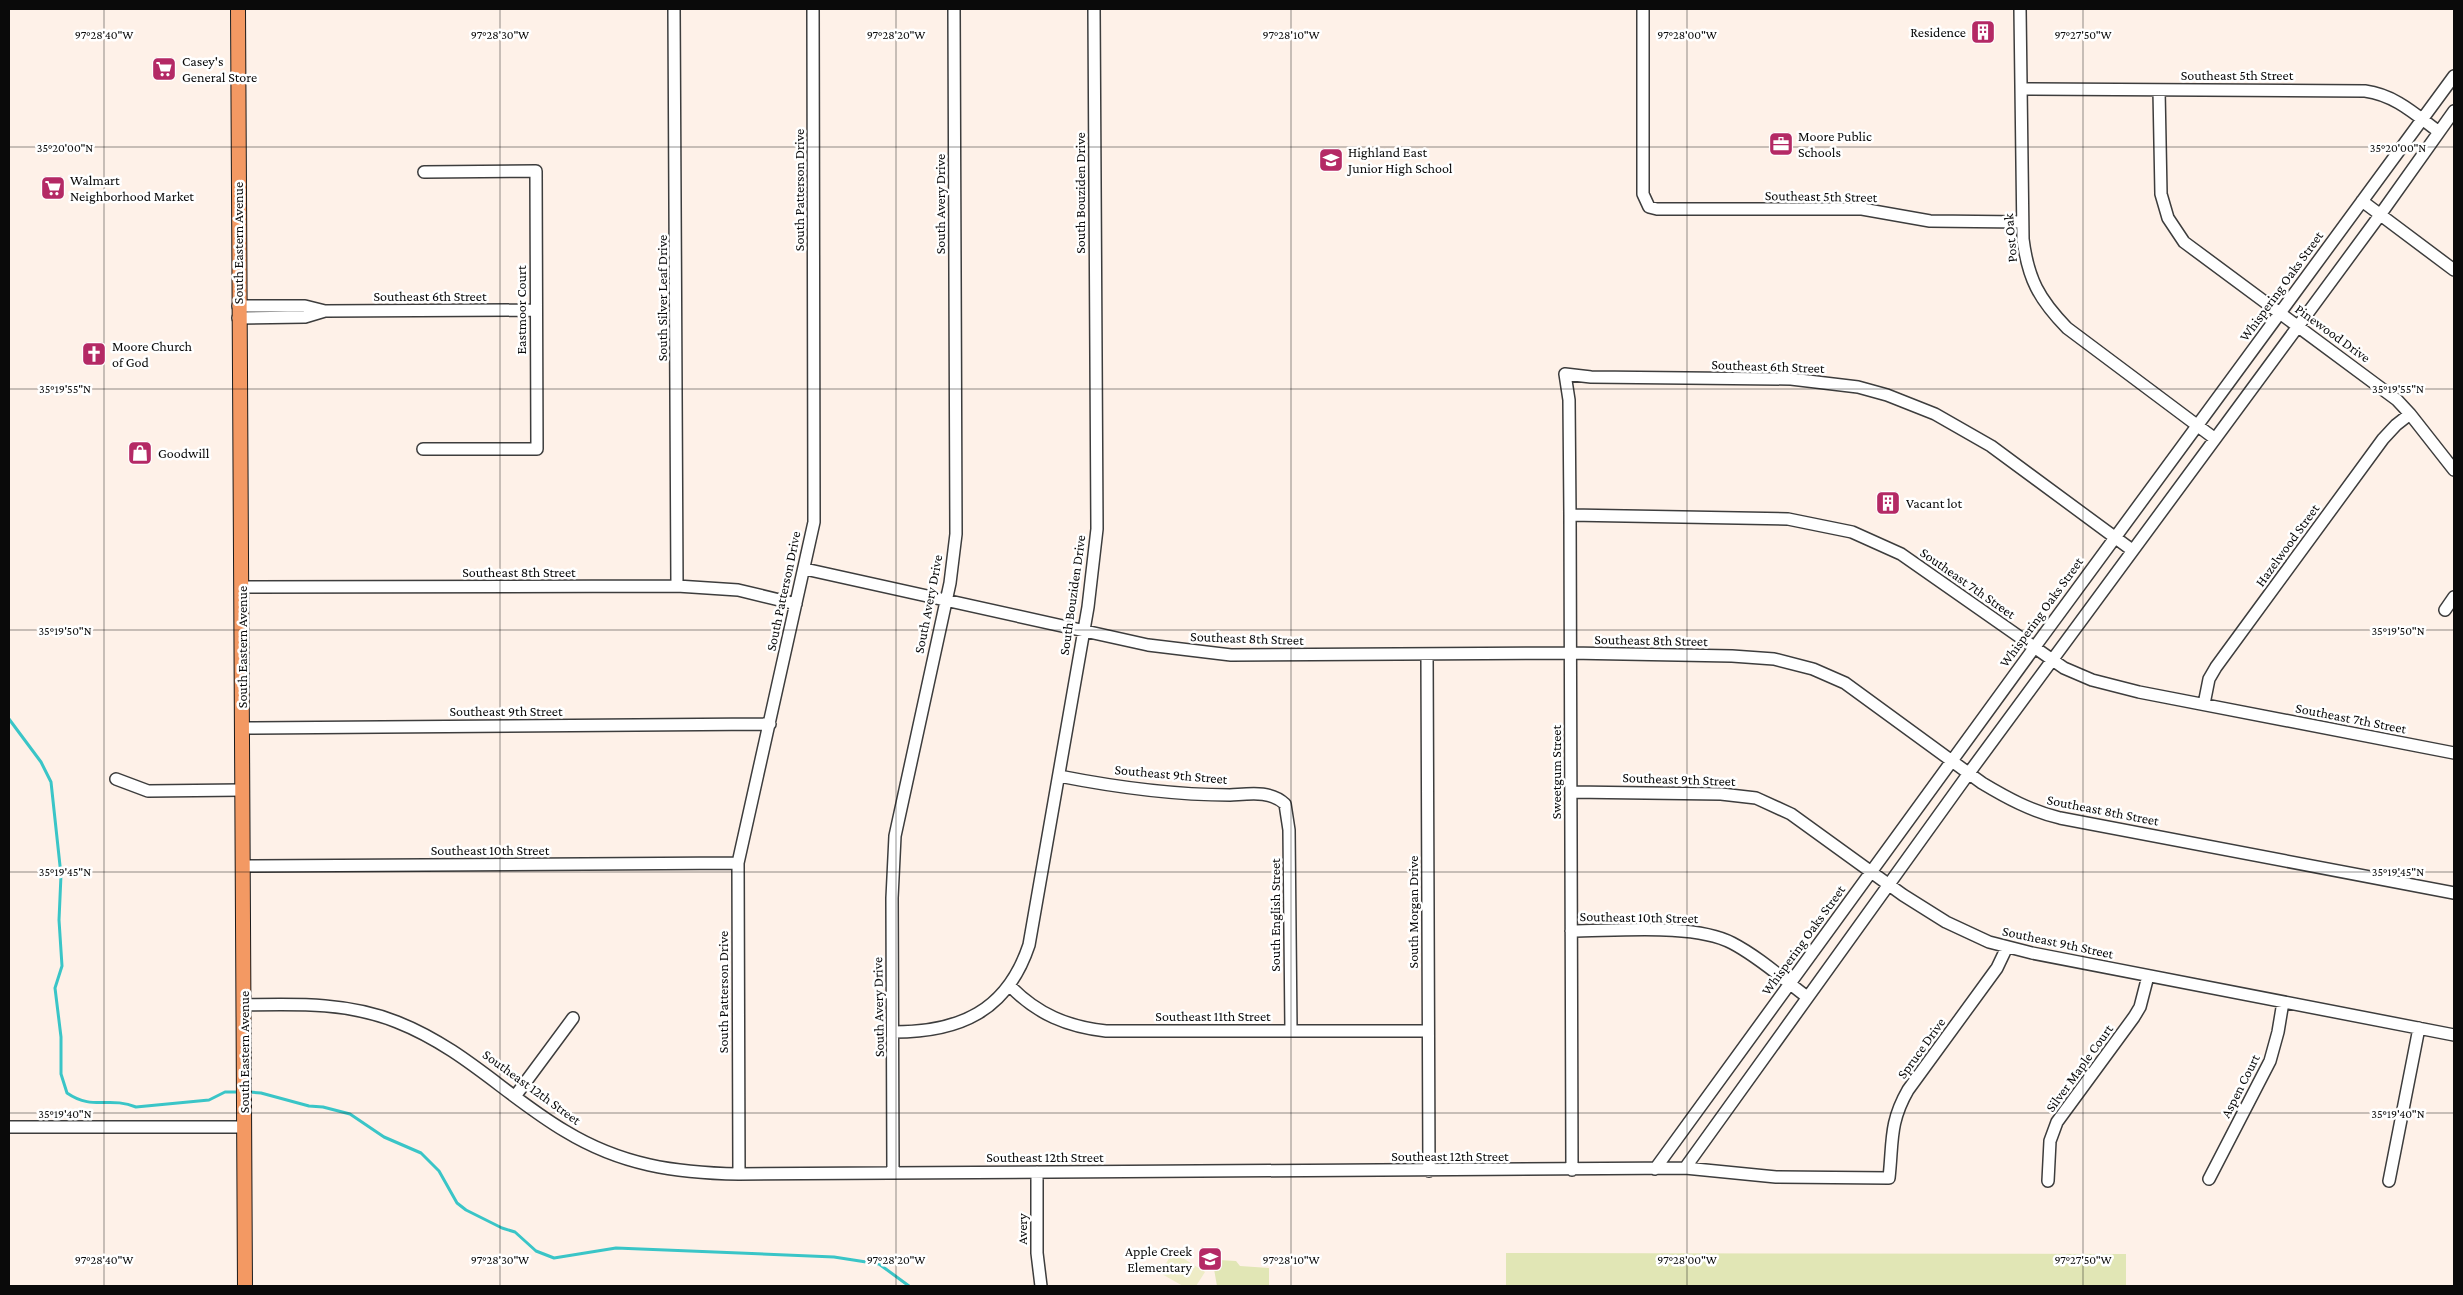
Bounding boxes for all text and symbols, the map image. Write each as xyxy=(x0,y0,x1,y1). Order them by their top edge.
building icon: Residence xyxy=(1970,19,1996,45)
place label: Residence xyxy=(1910,24,1966,40)
text: 97°28'40"W xyxy=(75,28,133,42)
text: 97°28'30"W xyxy=(471,28,529,42)
text: 97°28'20"W xyxy=(867,28,925,42)
text: 97°28'10"W xyxy=(1263,28,1319,42)
text: 97°28'00"W xyxy=(1657,28,1717,42)
text: 97°27'50"W xyxy=(2054,28,2112,42)
place label: Casey's General Store xyxy=(182,53,257,85)
supermarket icon: Casey's General Store xyxy=(151,56,177,82)
street label: Southeast 5th Street xyxy=(2181,67,2294,83)
place label: Moore Public Schools xyxy=(1798,128,1872,160)
street label: South Patterson Drive xyxy=(791,129,807,251)
office icon: Moore Public Schools xyxy=(1768,131,1794,157)
street label: South Bouziden Drive xyxy=(1072,132,1088,254)
text: 35°20'00"N xyxy=(37,141,93,155)
text: 35°20'00"N xyxy=(2370,141,2426,155)
place label: Highland East Junior High School xyxy=(1346,144,1453,176)
school or university icon: Highland East Junior High School xyxy=(1318,147,1344,173)
street label: South Avery Drive xyxy=(932,154,948,254)
place label: Walmart Neighborhood Market xyxy=(70,172,194,204)
supermarket icon: Walmart Neighborhood Market xyxy=(40,175,66,201)
street label: South Eastern Avenue xyxy=(230,182,246,304)
street label: Southeast 5th Street xyxy=(1765,187,1878,205)
street label: Post Oak xyxy=(2000,213,2020,263)
street label: Whispering Oaks Street xyxy=(2236,228,2326,344)
street label: South Silver Leaf Drive xyxy=(654,235,670,361)
street label: Eastmoor Court xyxy=(513,265,529,355)
street label: Southeast 6th Street xyxy=(373,288,487,304)
street label: Pinewood Drive xyxy=(2292,300,2374,366)
place label: Moore Church of God xyxy=(112,338,193,370)
church icon: Moore Church of God xyxy=(81,341,107,367)
street label: Southeast 6th Street xyxy=(1711,356,1825,376)
text: 35°19'55"N xyxy=(39,382,91,396)
text: 35°19'55"N xyxy=(2372,382,2424,396)
shop icon: Goodwill xyxy=(127,440,153,466)
place label: Goodwill xyxy=(158,445,210,461)
building icon: Vacant lot xyxy=(1875,490,1901,516)
place label: Vacant lot xyxy=(1906,495,1963,511)
street label: Hazelwood Street xyxy=(2252,500,2323,589)
street label: South Patterson Drive xyxy=(762,530,804,652)
street label: South Bouziden Drive xyxy=(1056,534,1088,656)
street label: Southeast 7th Street xyxy=(1917,544,2019,622)
street label: South Avery Drive xyxy=(911,553,945,655)
street label: Whispering Oaks Street xyxy=(1996,554,2086,670)
street label: Southeast 8th Street xyxy=(462,564,576,580)
street label: South Eastern Avenue xyxy=(234,586,250,708)
text: 35°19'50"N xyxy=(38,624,92,638)
text: 35°19'50"N xyxy=(2371,624,2425,638)
street label: Southeast 8th Street xyxy=(1190,628,1304,648)
street label: Southeast 8th Street xyxy=(1594,631,1708,649)
street label: Southeast 7th Street xyxy=(2294,699,2408,737)
street label: Southeast 9th Street xyxy=(449,703,563,719)
street label: Sweetgum Street xyxy=(1548,725,1564,819)
street label: Southeast 9th Street xyxy=(1114,761,1228,787)
street label: Southeast 9th Street xyxy=(1622,769,1736,789)
street label: Southeast 8th Street xyxy=(2046,791,2161,829)
street label: Southeast 10th Street xyxy=(431,842,550,858)
street label: South Morgan Drive xyxy=(1405,856,1421,968)
street label: South English Street xyxy=(1267,858,1283,972)
text: 35°19'45"N xyxy=(39,865,91,879)
text: 35°19'45"N xyxy=(2372,865,2424,879)
street label: Whispering Oaks Street xyxy=(1758,882,1848,998)
street label: Southeast 10th Street xyxy=(1580,908,1699,926)
street label: Southeast 9th Street xyxy=(2001,922,2115,962)
street label: South Patterson Drive xyxy=(715,931,731,1053)
street label: South Avery Drive xyxy=(869,957,887,1057)
street label: South Eastern Avenue xyxy=(236,991,252,1113)
street label: Southeast 11th Street xyxy=(1155,1008,1271,1024)
street label: Spruce Drive xyxy=(1894,1014,1948,1082)
street label: Silver Maple Court xyxy=(2042,1021,2116,1115)
street label: Southeast 12th Street xyxy=(480,1046,584,1128)
street label: Aspen Court xyxy=(2217,1051,2263,1120)
text: 35°19'40"N xyxy=(38,1107,92,1121)
text: 35°19'40"N xyxy=(2371,1107,2425,1121)
street label: Southeast 12th Street xyxy=(1391,1148,1509,1164)
street label: Southeast 12th Street xyxy=(986,1149,1104,1165)
street label: Avery xyxy=(1014,1213,1030,1245)
place label: Apple Creek Elementary xyxy=(1125,1243,1193,1275)
school or university icon: Apple Creek Elementary xyxy=(1197,1246,1223,1272)
text: 97°28'40"W xyxy=(75,1253,133,1267)
text: 97°28'30"W xyxy=(471,1253,529,1267)
text: 97°28'20"W xyxy=(867,1253,925,1267)
text: 97°28'10"W xyxy=(1263,1253,1319,1267)
text: 97°28'00"W xyxy=(1657,1253,1717,1267)
text: 97°27'50"W xyxy=(2054,1253,2112,1267)

